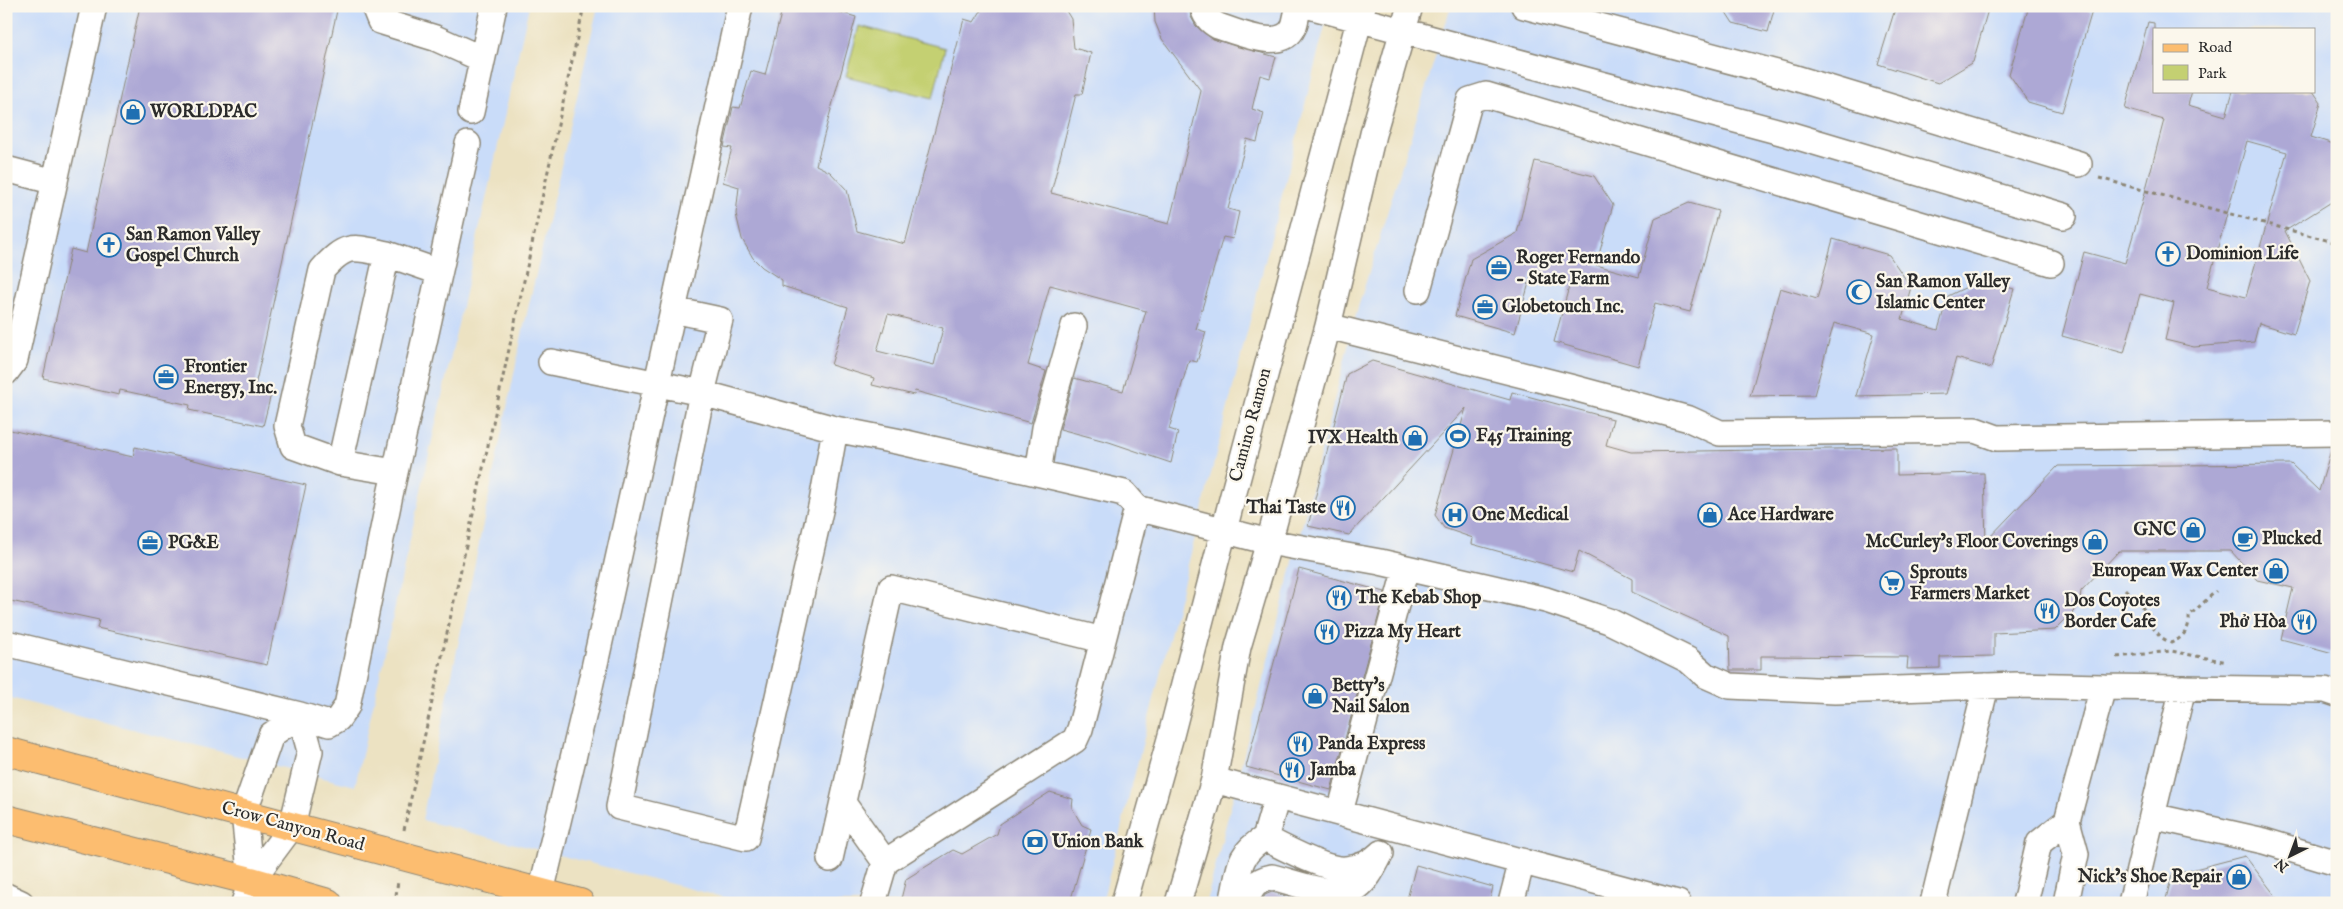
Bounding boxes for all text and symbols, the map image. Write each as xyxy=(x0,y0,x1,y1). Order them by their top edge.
legend xyxy=(2153,28,2316,92)
text: Road xyxy=(2198,38,2233,57)
text: Park xyxy=(2198,64,2228,83)
shop icon: WORLDPAC xyxy=(120,99,146,125)
place label: WORLDPAC xyxy=(149,101,257,124)
place label: San Ramon Valley Gospel Church xyxy=(126,224,261,268)
church icon: San Ramon Valley Gospel Church xyxy=(96,232,122,258)
church icon: Dominion Life xyxy=(2155,241,2181,267)
place label: Dominion Life xyxy=(2186,243,2299,266)
place label: Roger Fernando - State Farm xyxy=(1516,247,1641,291)
office icon: Roger Fernando - State Farm xyxy=(1486,255,1512,281)
place label: San Ramon Valley Islamic Center xyxy=(1876,271,2011,315)
mosque icon: San Ramon Valley Islamic Center xyxy=(1846,279,1872,305)
office icon: Globetouch Inc. xyxy=(1472,294,1498,320)
place label: Globetouch Inc. xyxy=(1502,296,1624,319)
place label: Frontier Energy, Inc. xyxy=(184,356,277,400)
office icon: Frontier Energy, Inc. xyxy=(153,364,179,390)
street label: Camino Ramon xyxy=(1225,365,1277,485)
sports icon: F45 Training xyxy=(1445,423,1471,449)
shop icon: IVX Health xyxy=(1402,425,1428,451)
place label: F45 Training xyxy=(1476,425,1573,448)
place label: IVX Health xyxy=(1308,427,1398,450)
restaurant icon: Thai Taste xyxy=(1330,495,1356,521)
place label: Thai Taste xyxy=(1245,497,1327,520)
hospital icon: One Medical xyxy=(1442,502,1468,528)
shop icon: Ace Hardware xyxy=(1697,502,1723,528)
place label: One Medical xyxy=(1472,504,1570,527)
place label: Ace Hardware xyxy=(1727,504,1835,527)
shop icon: GNC xyxy=(2180,517,2206,543)
place label: GNC xyxy=(2134,519,2176,542)
cafe icon: Plucked xyxy=(2232,526,2258,552)
place label: Plucked xyxy=(2262,528,2322,551)
shop icon: McCurley’s Floor Coverings xyxy=(2082,529,2108,555)
office icon: PG&E xyxy=(137,530,163,556)
place label: McCurley’s Floor Coverings xyxy=(1866,531,2079,554)
place label: PG&E xyxy=(168,532,219,555)
shop icon: European Wax Center xyxy=(2263,558,2289,584)
place label: European Wax Center xyxy=(2092,560,2258,583)
place label: Sprouts Farmers Market xyxy=(1910,562,2031,606)
supermarket icon: Sprouts Farmers Market xyxy=(1879,570,1905,596)
restaurant icon: The Kebab Shop xyxy=(1326,585,1352,611)
place label: The Kebab Shop xyxy=(1355,587,1482,610)
place label: Dos Coyotes Border Cafe xyxy=(2064,590,2160,634)
restaurant icon: Dos Coyotes Border Cafe xyxy=(2034,598,2060,624)
restaurant icon: Phở Hòa xyxy=(2291,609,2317,635)
place label: Phở Hòa xyxy=(2219,611,2287,634)
restaurant icon: Pizza My Heart xyxy=(1314,619,1340,645)
place label: Pizza My Heart xyxy=(1344,621,1462,644)
place label: Betty's Nail Salon xyxy=(1331,675,1410,719)
shop icon: Betty's Nail Salon xyxy=(1302,683,1328,709)
restaurant icon: Panda Express xyxy=(1287,731,1313,757)
place label: Panda Express xyxy=(1318,733,1426,756)
restaurant icon: Jamba xyxy=(1279,757,1305,783)
place label: Jamba xyxy=(1308,759,1357,782)
street label: Crow Canyon Road xyxy=(219,797,367,857)
bank icon: Union Bank xyxy=(1022,829,1048,855)
place label: Union Bank xyxy=(1051,831,1145,854)
north arrow xyxy=(2266,832,2316,882)
text: N xyxy=(2271,854,2293,876)
shop icon: Nick’s Shoe Repair xyxy=(2226,864,2252,890)
place label: Nick’s Shoe Repair xyxy=(2077,866,2222,889)

